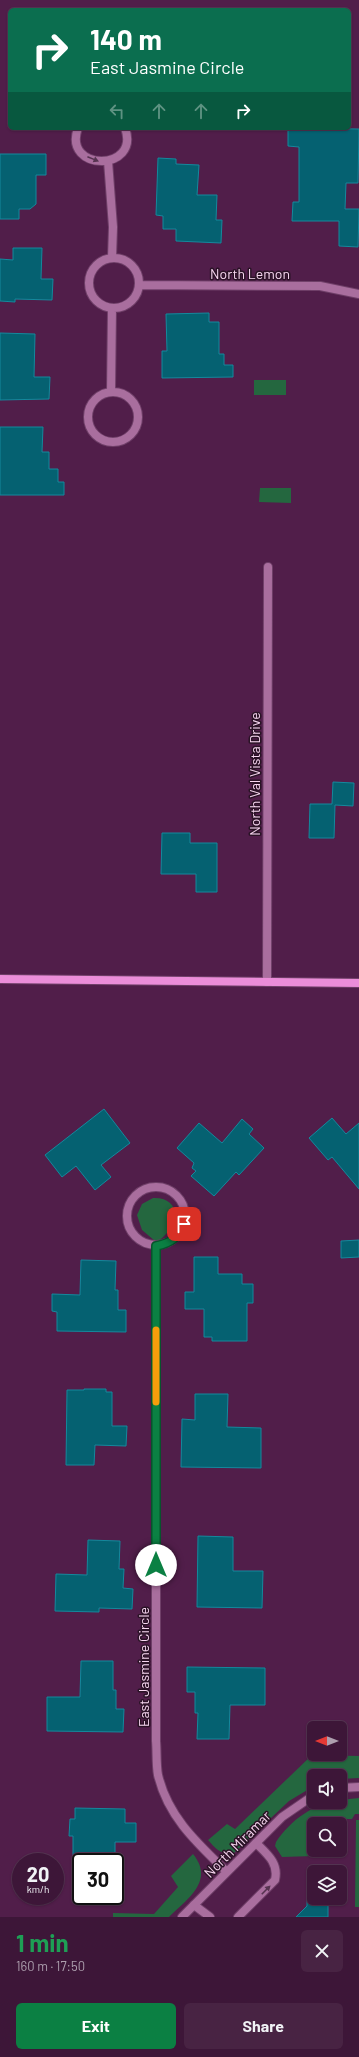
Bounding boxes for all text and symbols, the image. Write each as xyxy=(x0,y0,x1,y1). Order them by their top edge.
text: 140 m xyxy=(90,22,162,56)
icon: right xyxy=(24,24,76,76)
text: East Jasmine Circle xyxy=(90,56,244,78)
icon: left xyxy=(106,100,128,122)
icon: ahead xyxy=(148,100,170,122)
icon: ahead xyxy=(190,100,212,122)
icon: right xyxy=(232,100,254,122)
one-way arrow xyxy=(87,157,99,163)
street label: North Lemon xyxy=(210,265,290,282)
street label: North Val Vista Drive xyxy=(246,712,263,836)
pin xyxy=(167,1207,201,1241)
icon: arrive xyxy=(173,1213,195,1235)
position arrow xyxy=(135,1544,177,1586)
street label: East Jasmine Circle xyxy=(135,1607,152,1727)
north arrow xyxy=(307,1721,347,1761)
map controls xyxy=(307,1721,347,1905)
button: sound xyxy=(307,1769,347,1809)
street label: North Miramar xyxy=(200,1807,274,1881)
button: search xyxy=(307,1817,347,1857)
speed limit sign: 30 xyxy=(72,1853,124,1905)
text: 20 xyxy=(27,1862,49,1886)
button: layers xyxy=(307,1865,347,1905)
text: km/h xyxy=(27,1883,49,1895)
one-way arrow xyxy=(261,1885,271,1895)
text: 1 min xyxy=(16,1928,69,1957)
button: close xyxy=(301,1930,343,1972)
text: 160 m · 17:50 xyxy=(16,1958,85,1974)
button: Exit xyxy=(16,2003,176,2049)
button: Share xyxy=(184,2003,343,2049)

